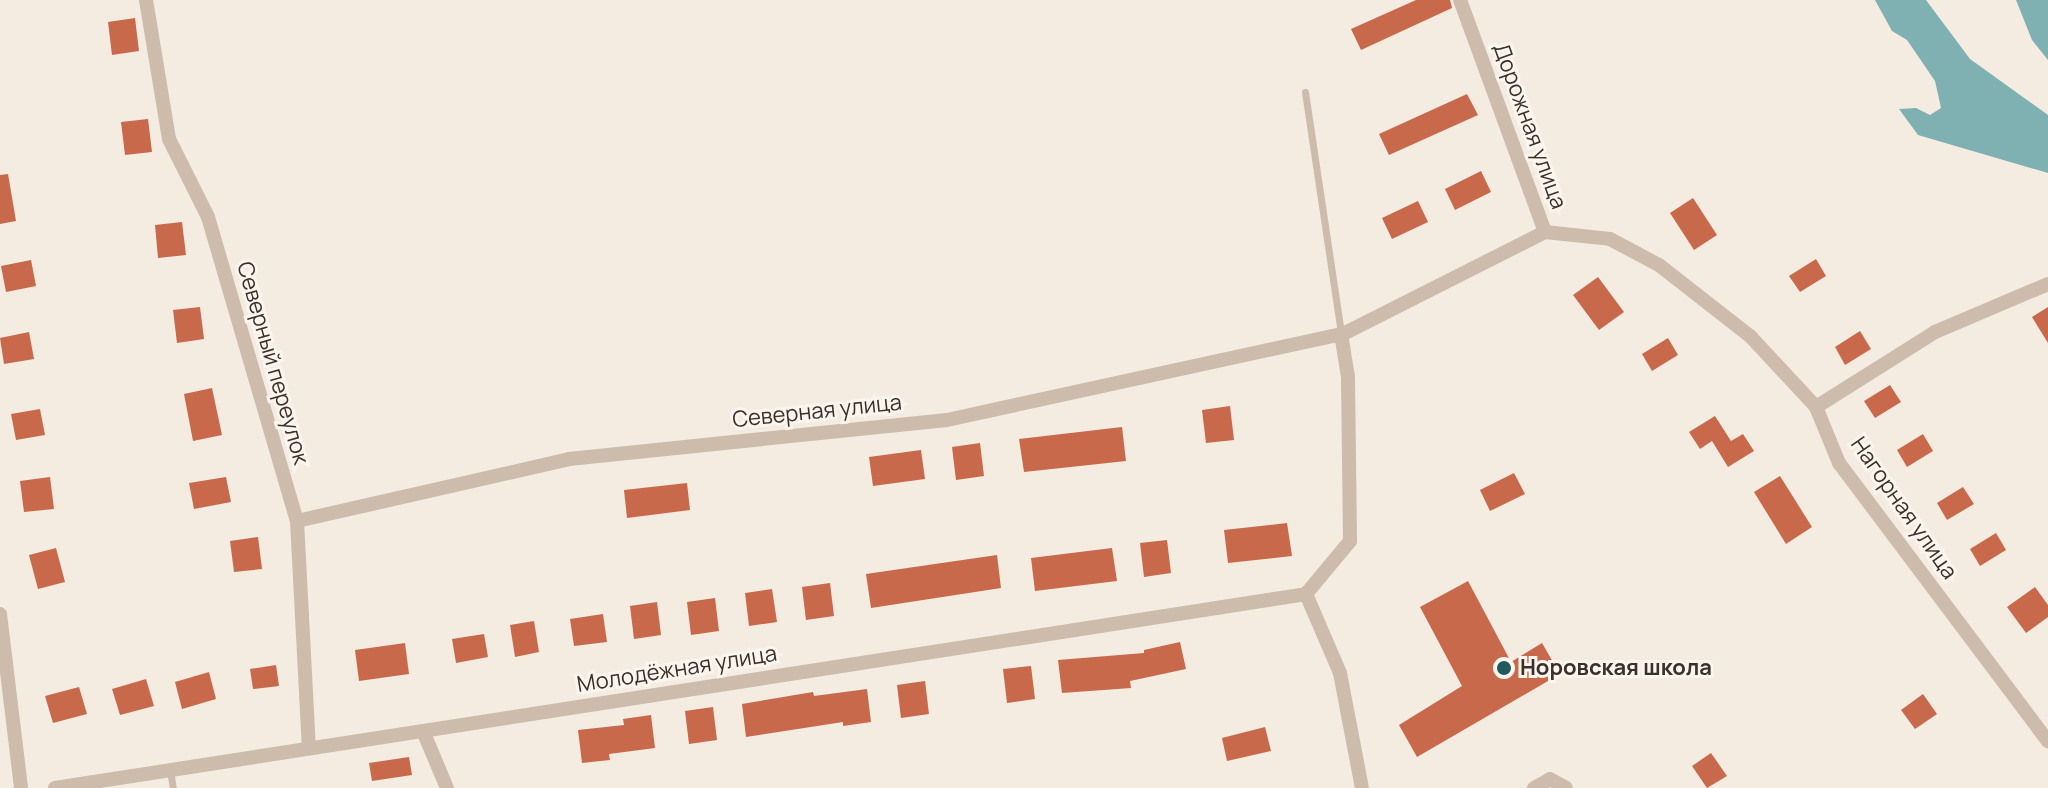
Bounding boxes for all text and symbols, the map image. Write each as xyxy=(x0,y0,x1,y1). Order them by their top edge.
street label: Дорожная улица xyxy=(1488,40,1572,212)
street label: Северный переулок xyxy=(231,259,315,467)
street label: Северная улица xyxy=(731,389,903,433)
street label: Нагорная улица xyxy=(1845,432,1963,584)
street label: Молодёжная улица xyxy=(575,640,779,698)
place label: Норовская школа xyxy=(1520,655,1712,681)
marker: Норовская школа xyxy=(1495,659,1513,677)

